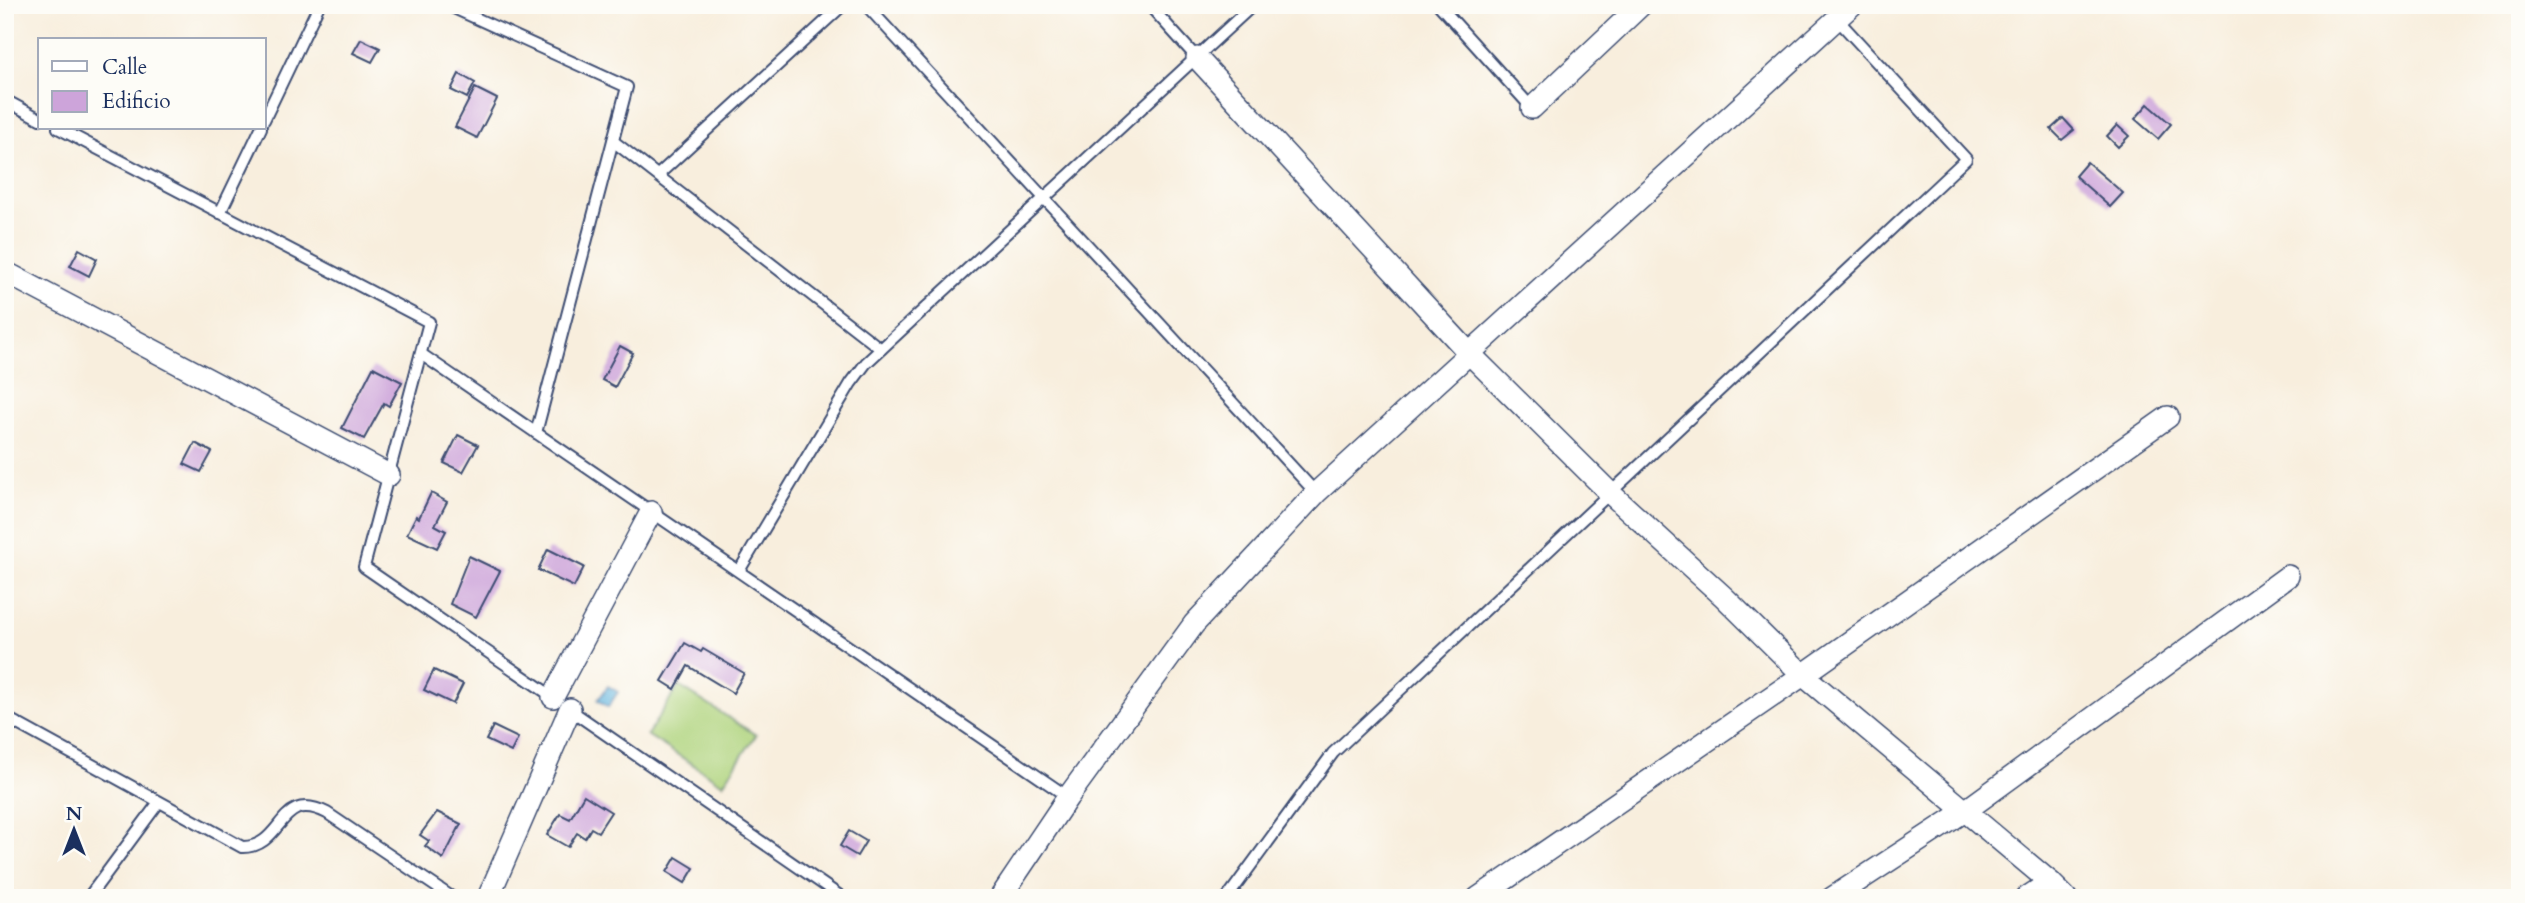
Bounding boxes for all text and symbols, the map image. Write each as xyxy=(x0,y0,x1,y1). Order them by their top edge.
legend xyxy=(38,38,266,130)
text: Calle xyxy=(102,53,147,82)
text: Edificio xyxy=(102,87,171,116)
north arrow xyxy=(38,794,108,864)
text: N xyxy=(66,801,83,827)

